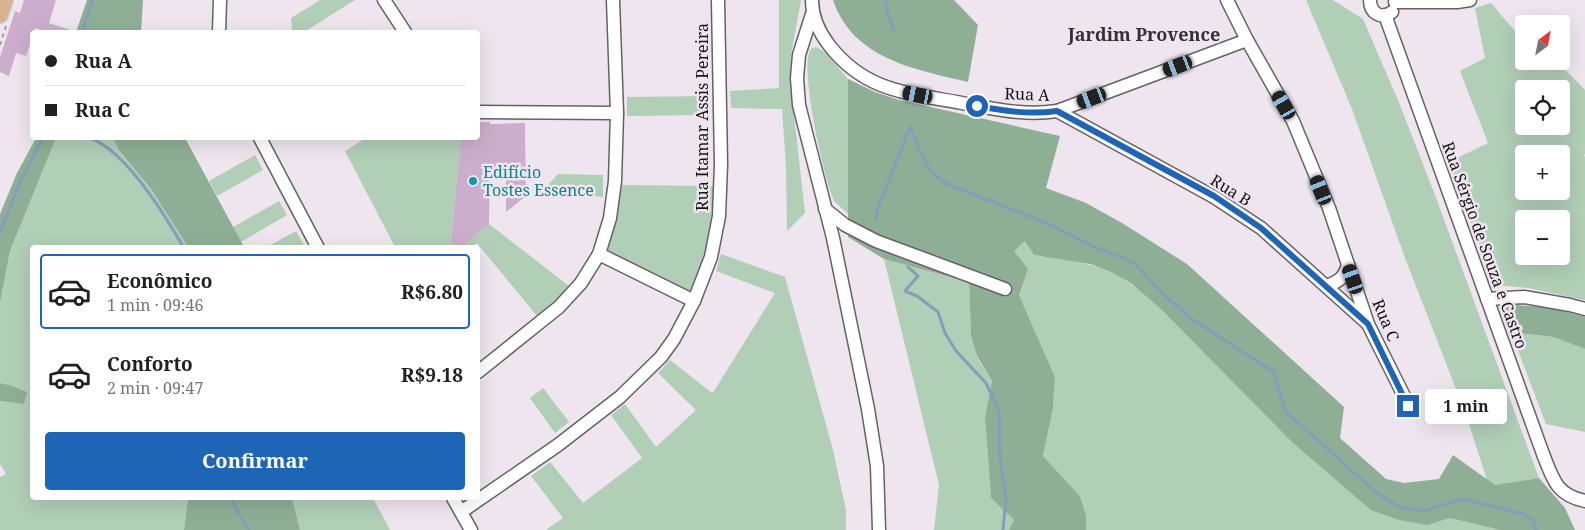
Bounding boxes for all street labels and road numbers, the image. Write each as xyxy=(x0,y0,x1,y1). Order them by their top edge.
street label: Rua Itamar Assis Pereira xyxy=(691,23,713,211)
street label: Rua A xyxy=(1004,82,1051,106)
street label: Rua Sérgio de Souza e Castro xyxy=(1437,138,1533,352)
street label: Rua B xyxy=(1206,169,1256,211)
street label: Rua C xyxy=(1367,296,1405,345)

